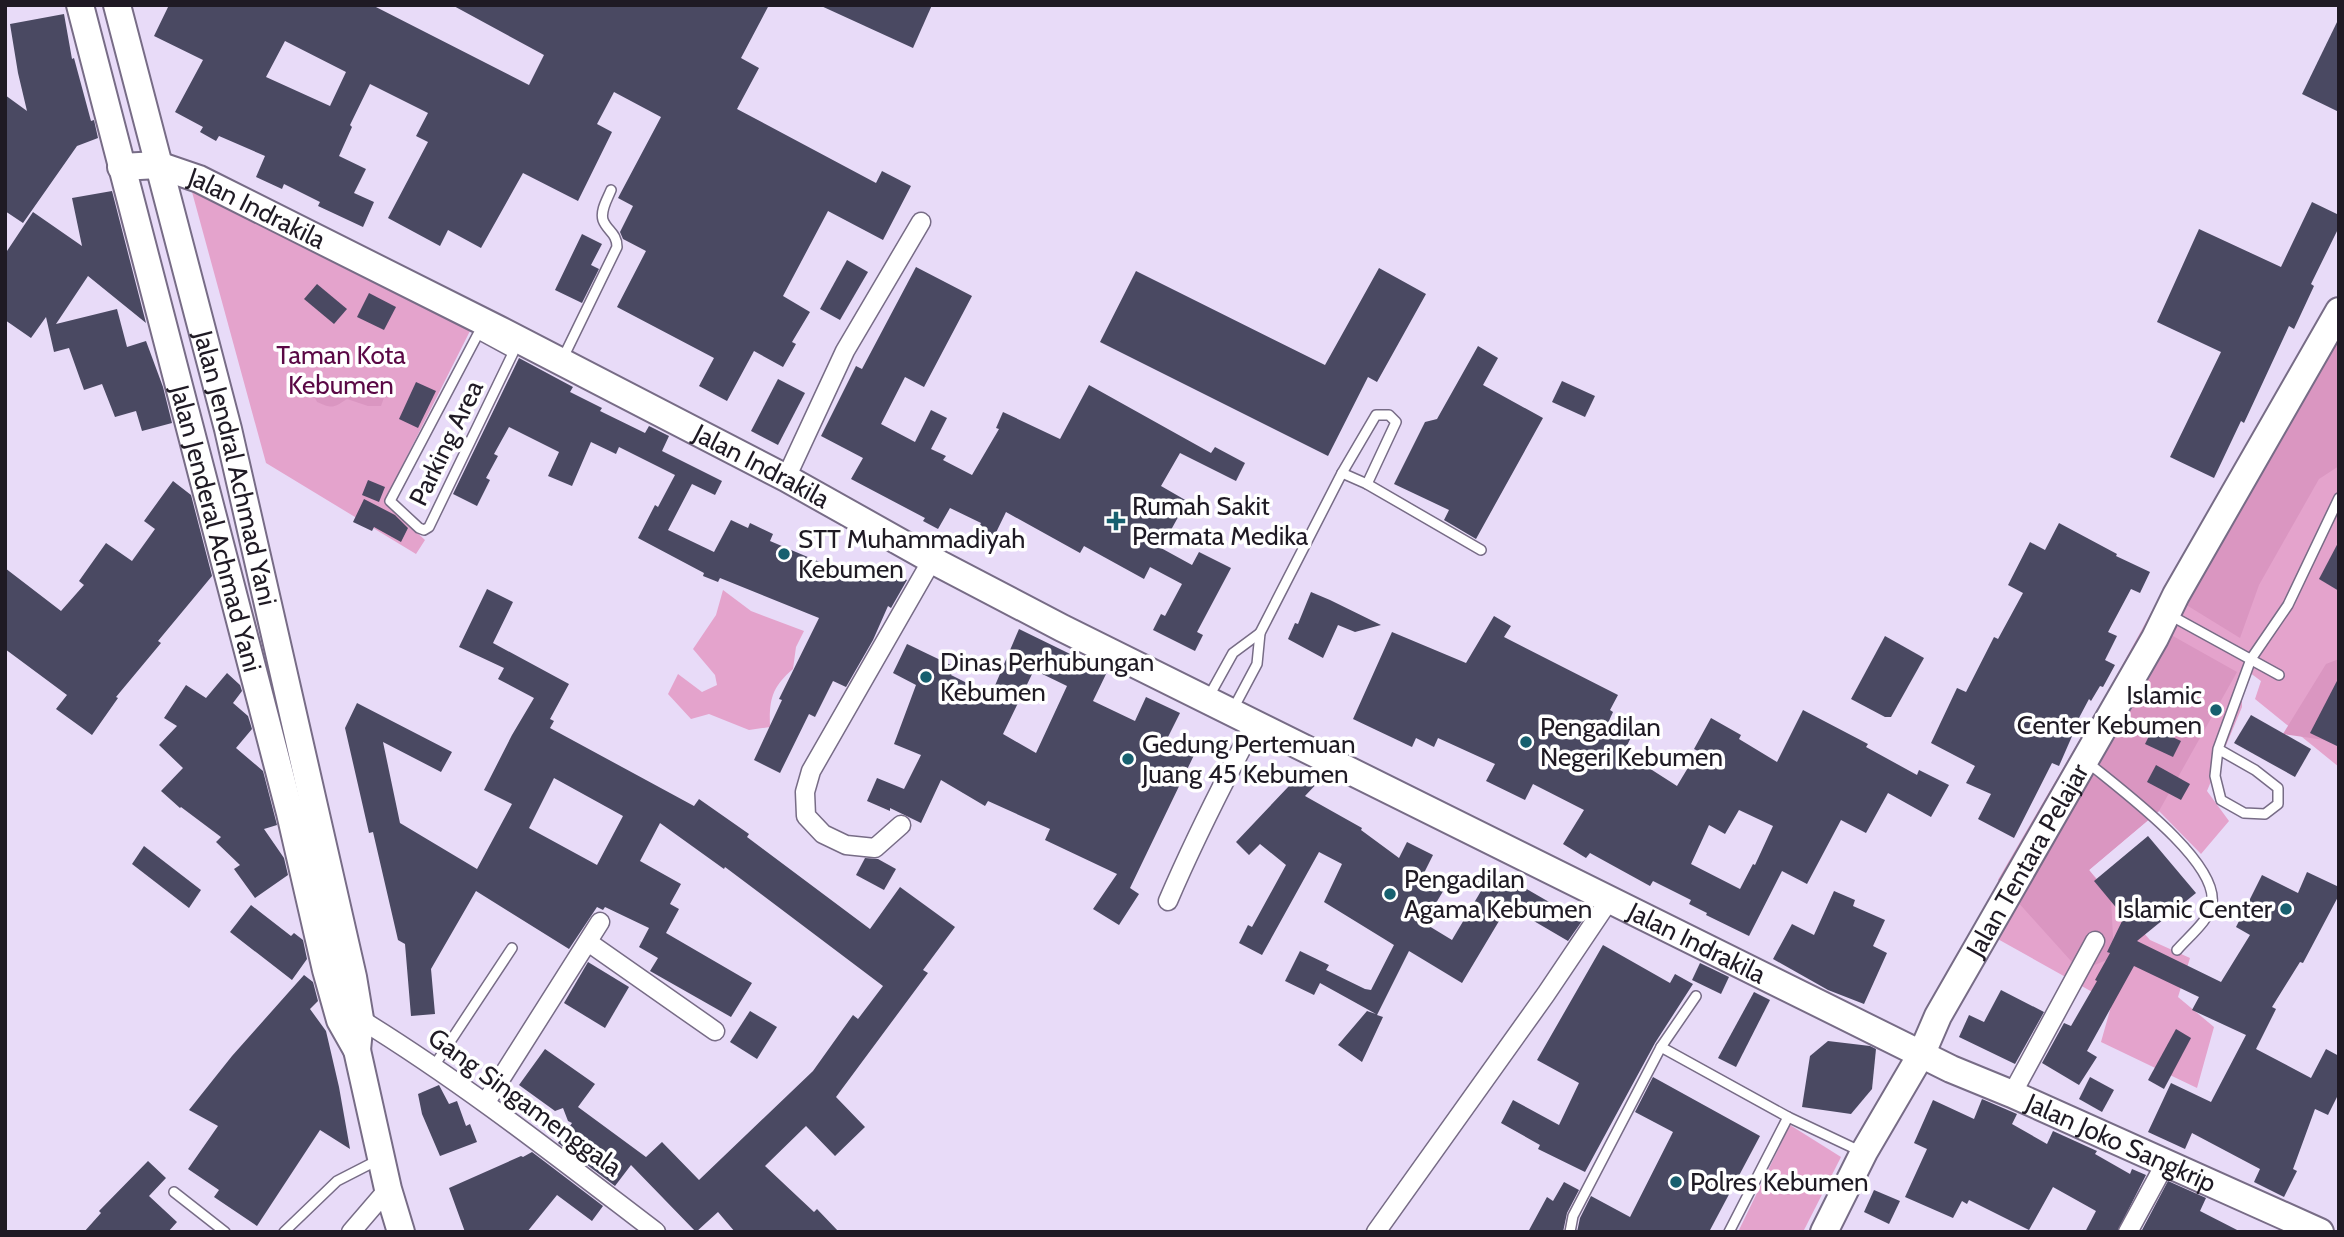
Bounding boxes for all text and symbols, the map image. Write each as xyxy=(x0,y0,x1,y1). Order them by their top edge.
street label: Jalan Indrakila xyxy=(183,160,331,256)
street label: Jalan Jendral Achmad Yani xyxy=(187,326,284,609)
park label: Taman Kota Kebumen xyxy=(276,339,406,401)
street label: Parking Area xyxy=(402,375,490,511)
street label: Jalan Jenderal Achmad Yani xyxy=(163,381,269,675)
street label: Jalan Indrakila xyxy=(687,416,836,516)
place label: Rumah Sakit Permata Medika xyxy=(1132,490,1309,552)
marker: Rumah Sakit Permata Medika xyxy=(1106,511,1126,531)
place label: STT Muhammadiyah Kebumen xyxy=(798,523,1025,585)
marker: STT Muhammadiyah Kebumen xyxy=(776,546,792,562)
place label: Dinas Perhubungan Kebumen xyxy=(940,646,1154,708)
marker: Dinas Perhubungan Kebumen xyxy=(918,669,934,685)
place label: Islamic Center Kebumen xyxy=(2017,679,2202,741)
marker: Islamic Center Kebumen xyxy=(2208,702,2224,718)
place label: Pengadilan Negeri Kebumen xyxy=(1540,711,1723,773)
place label: Gedung Pertemuan Juang 45 Kebumen xyxy=(1141,728,1356,790)
marker: Pengadilan Negeri Kebumen xyxy=(1518,734,1534,750)
marker: Gedung Pertemuan Juang 45 Kebumen xyxy=(1120,751,1136,767)
street label: Jalan Tentara Pelajar xyxy=(1959,757,2096,964)
place label: Pengadilan Agama Kebumen xyxy=(1404,863,1592,925)
marker: Pengadilan Agama Kebumen xyxy=(1382,886,1398,902)
place label: Islamic Center xyxy=(2117,893,2273,925)
street label: Jalan Indrakila xyxy=(1622,895,1771,991)
marker: Islamic Center xyxy=(2278,901,2294,917)
street label: Gang Singamenggala xyxy=(422,1021,628,1183)
street label: Jalan Joko Sangkrip xyxy=(2020,1086,2221,1199)
place label: Polres Kebumen xyxy=(1690,1166,1869,1198)
marker: Polres Kebumen xyxy=(1668,1174,1684,1190)

